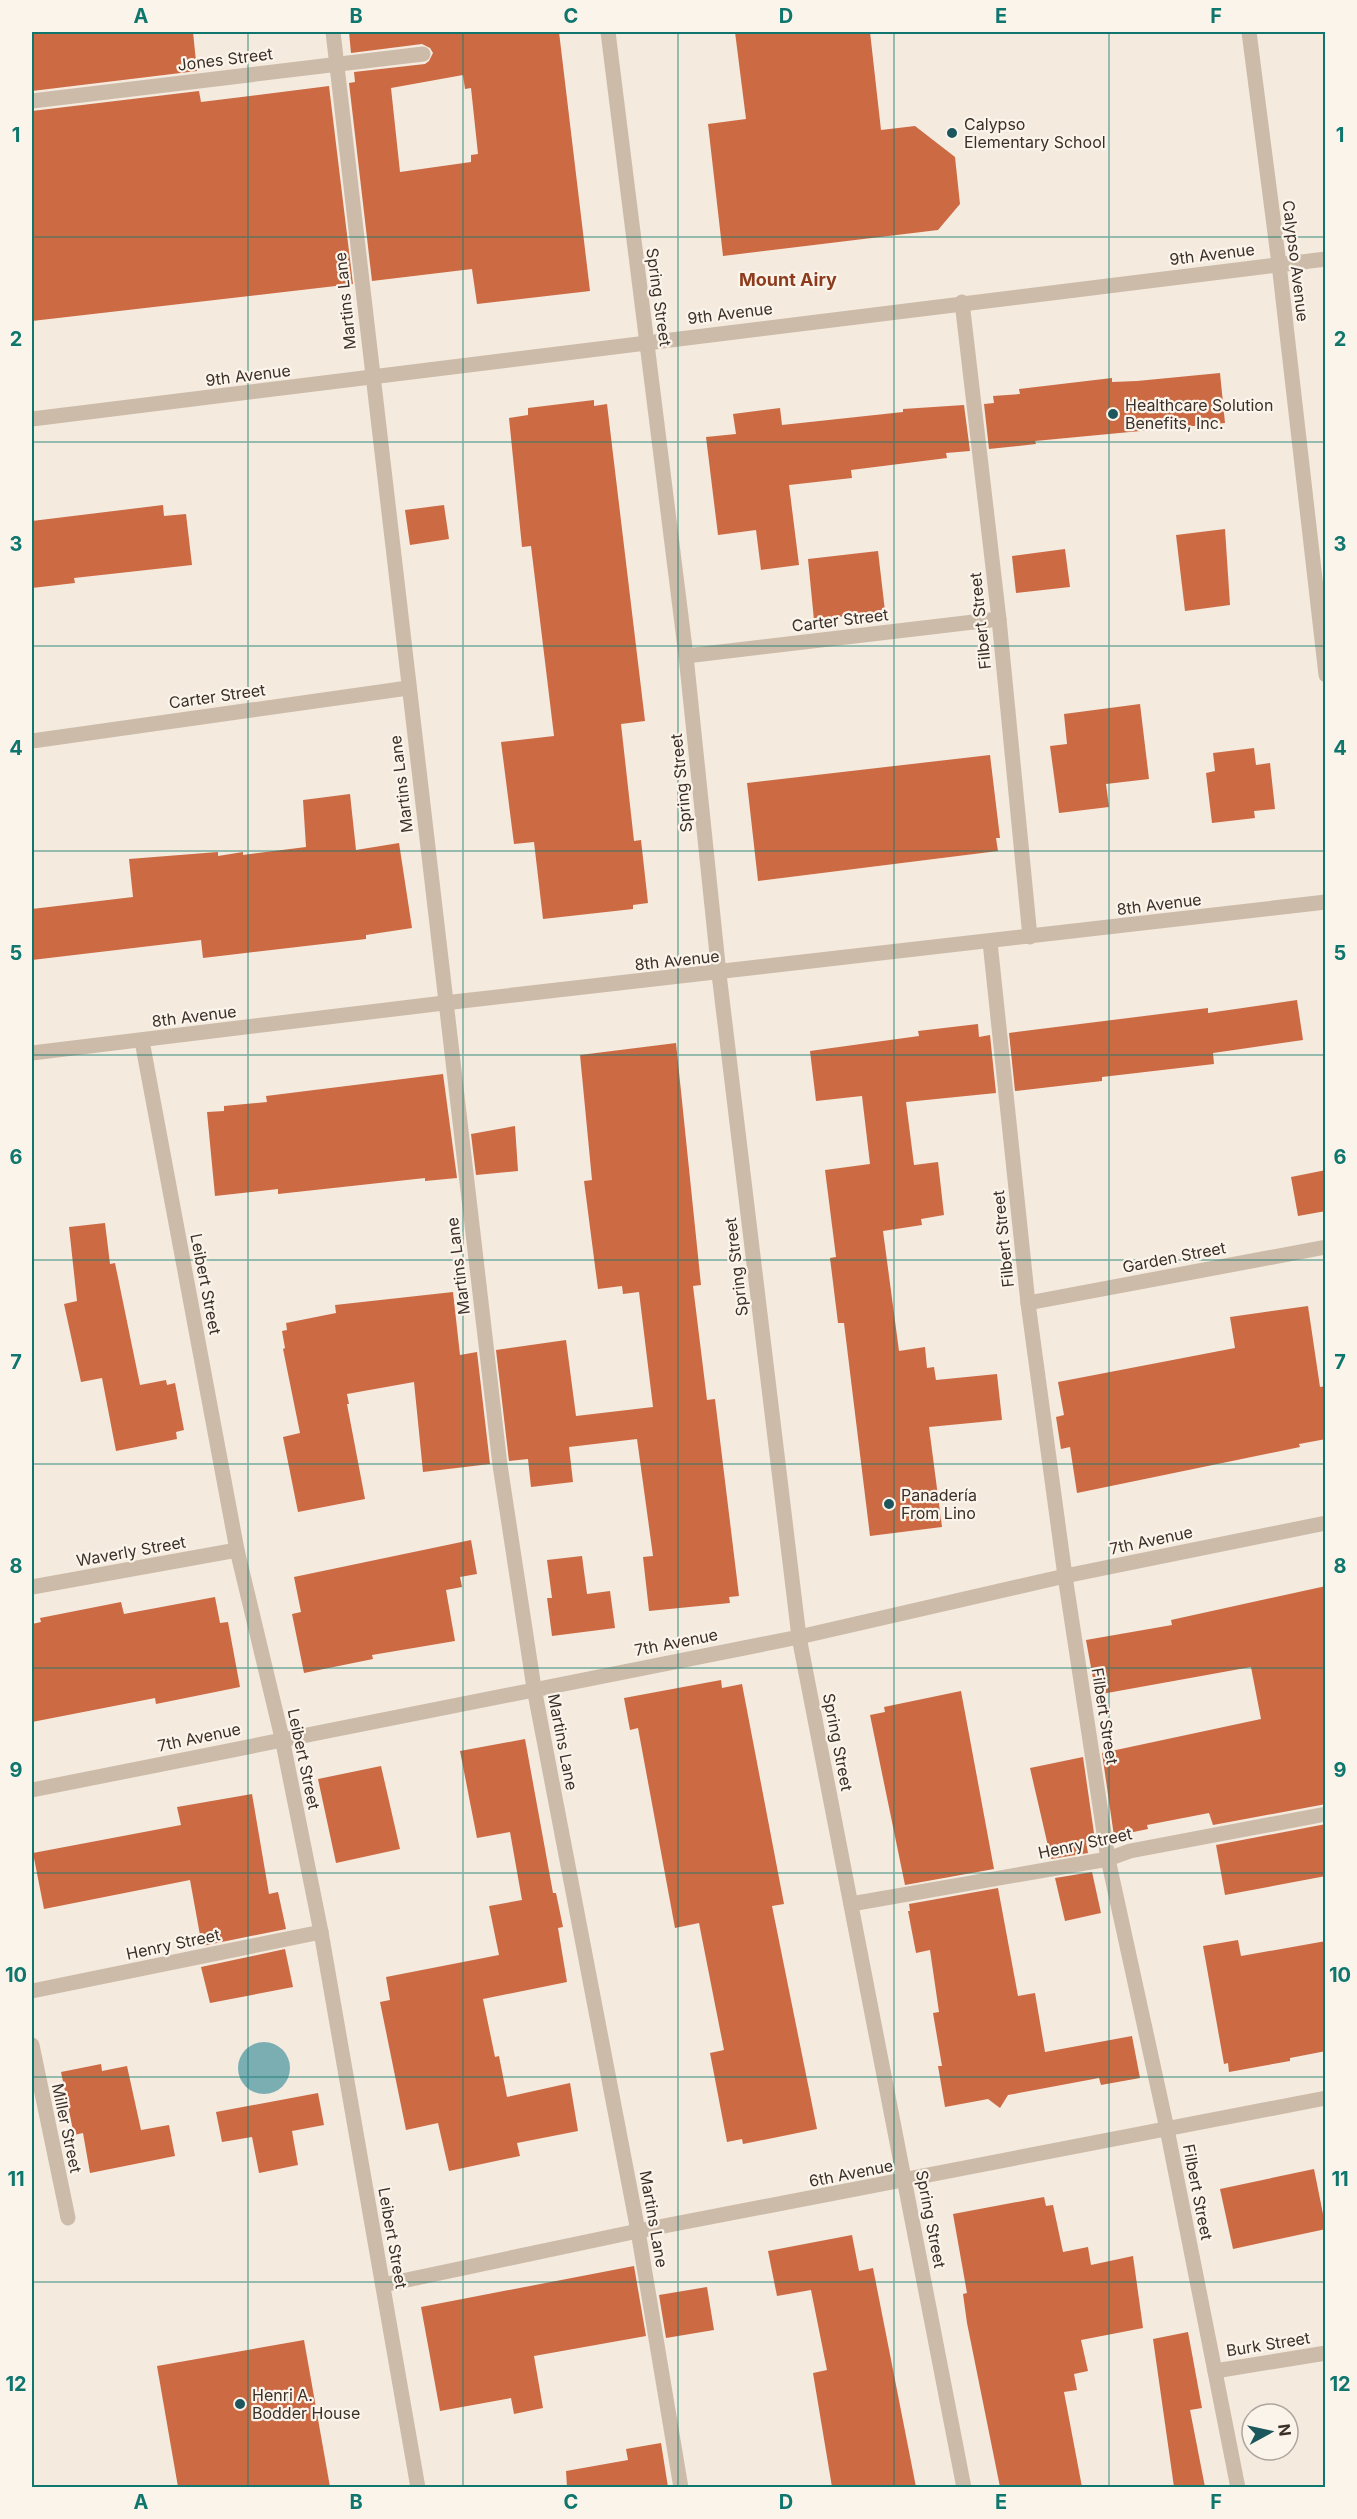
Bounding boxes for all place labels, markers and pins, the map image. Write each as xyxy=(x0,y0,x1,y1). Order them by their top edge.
place label: Calypso Elementary School xyxy=(964,114,1106,152)
marker: Calypso Elementary School xyxy=(945,126,959,140)
place label: Healthcare Solution Benefits, Inc. xyxy=(1125,395,1273,433)
marker: Healthcare Solution Benefits, Inc. xyxy=(1106,407,1120,421)
place label: Panadería From Lino xyxy=(901,1485,977,1523)
marker: Panadería From Lino xyxy=(882,1497,896,1511)
place label: Henri A. Bodder House xyxy=(252,2385,360,2423)
marker: Henri A. Bodder House xyxy=(233,2397,247,2411)

